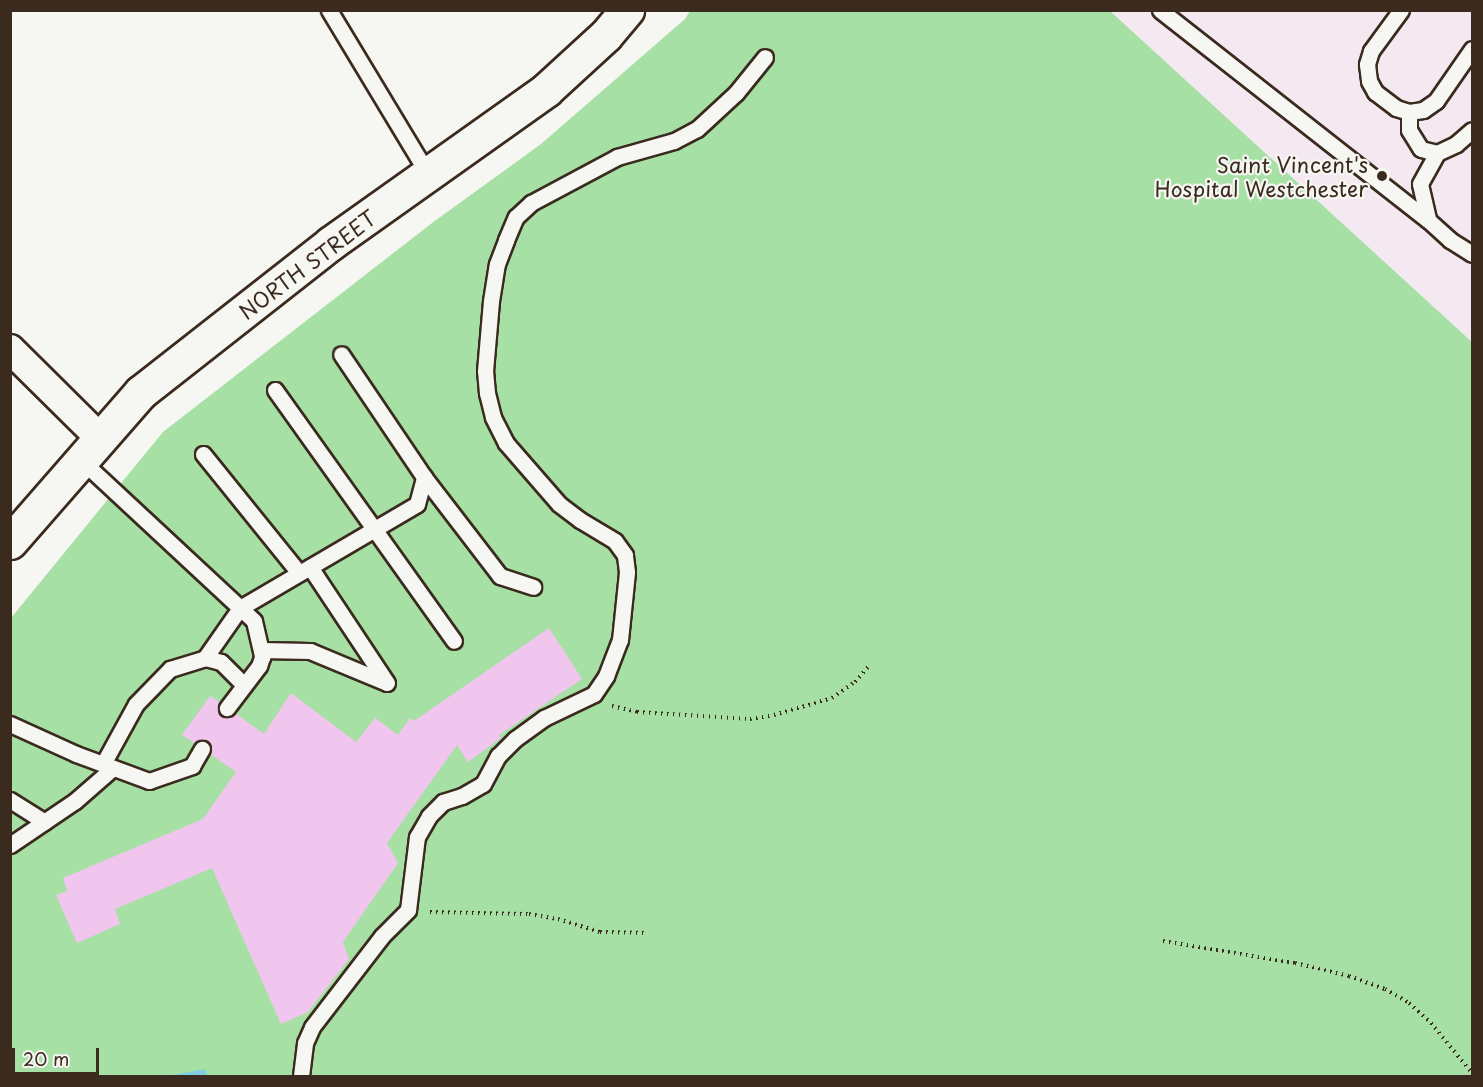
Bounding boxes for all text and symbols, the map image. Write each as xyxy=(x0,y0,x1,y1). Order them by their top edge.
place label: Saint Vincent's Hospital Westchester xyxy=(1154,151,1368,201)
marker: Saint Vincent's Hospital Westchester xyxy=(1373,167,1391,185)
street label: NORTH STREET xyxy=(233,204,381,324)
scale bar xyxy=(15,1036,102,1074)
text: 20 m xyxy=(23,1045,69,1072)

